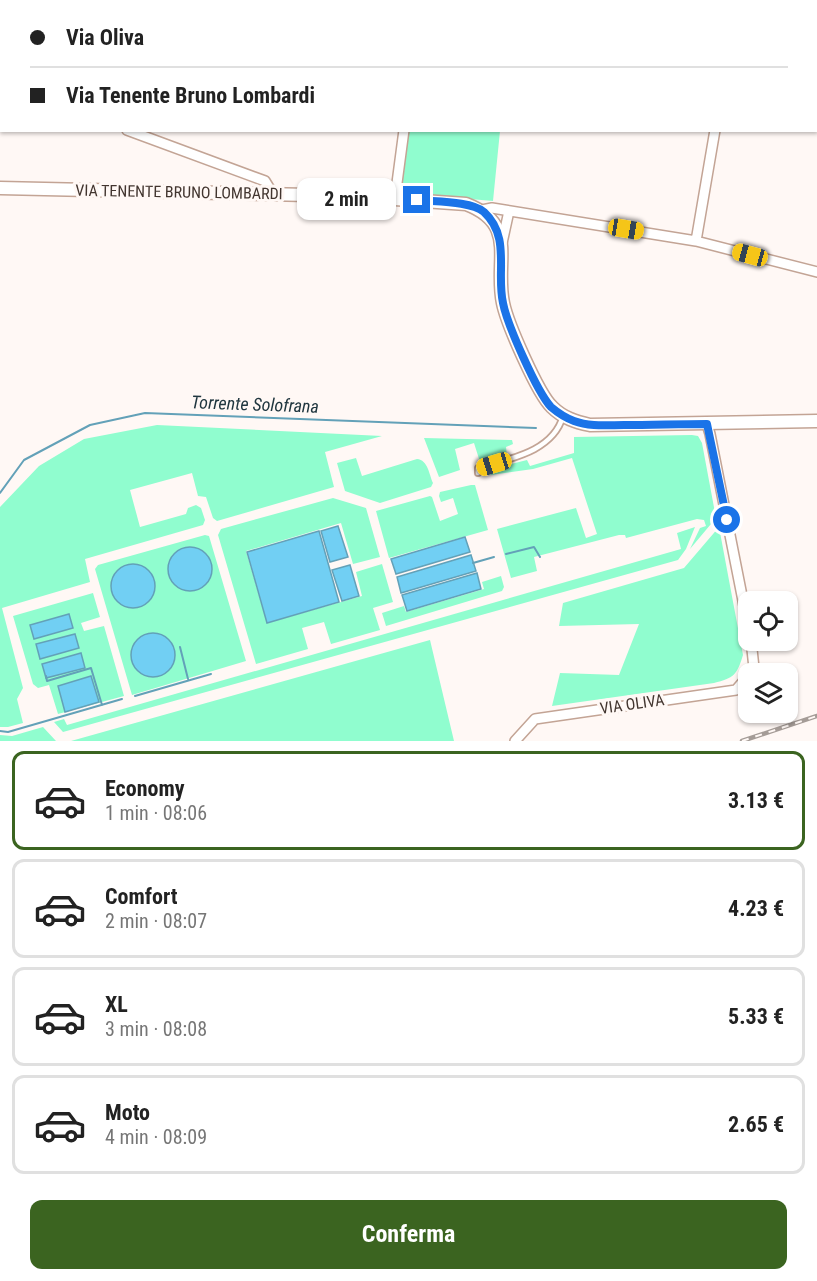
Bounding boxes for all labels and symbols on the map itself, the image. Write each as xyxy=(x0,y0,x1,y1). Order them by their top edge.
callout: 2 min xyxy=(297,179,396,221)
street label: VIA TENENTE BRUNO LOMBARDI xyxy=(75,181,283,203)
route end xyxy=(403,186,430,213)
car xyxy=(607,217,645,241)
car xyxy=(730,242,770,268)
water label: Torrente Solofrana xyxy=(191,391,319,417)
car xyxy=(474,450,514,478)
route start xyxy=(713,506,740,533)
street label: VIA OLIVA xyxy=(599,690,665,718)

